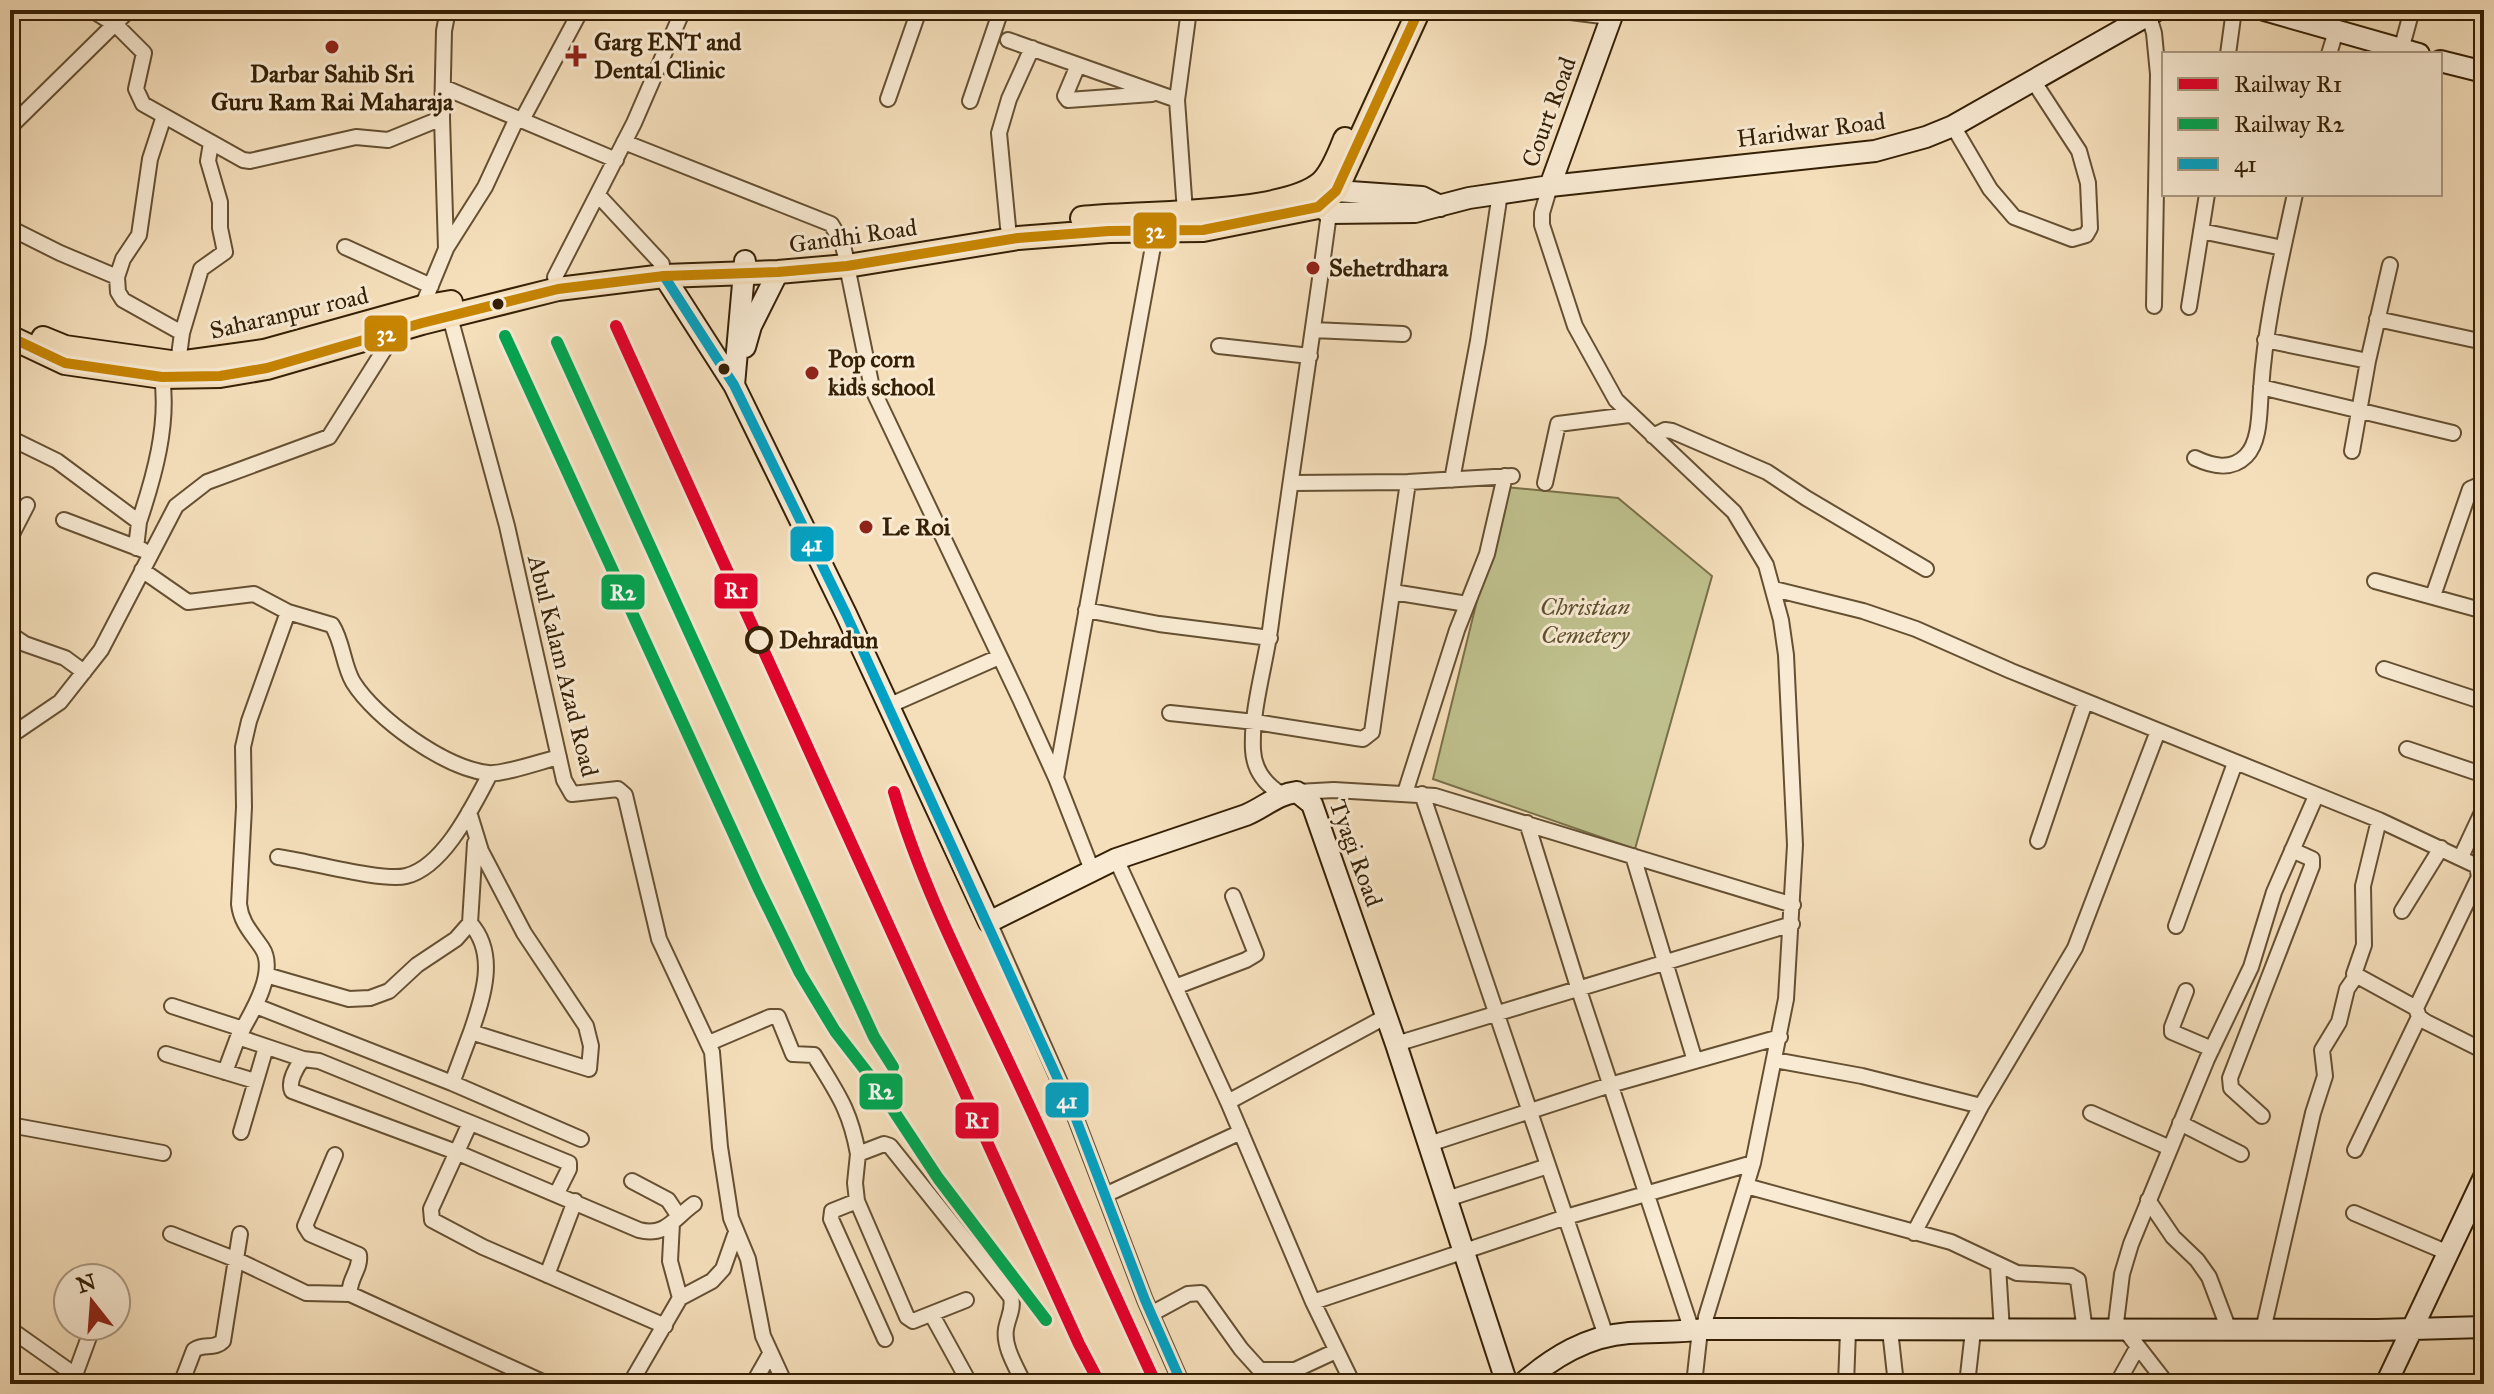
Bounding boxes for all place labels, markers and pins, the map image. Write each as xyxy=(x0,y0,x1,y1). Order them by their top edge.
place label: Garg ENT and Dental Clinic xyxy=(594,27,742,85)
marker: Darbar Sahib Sri Guru Ram Rai Maharaja xyxy=(323,38,341,56)
marker: Garg ENT and Dental Clinic xyxy=(565,45,587,67)
place label: Darbar Sahib Sri Guru Ram Rai Maharaja xyxy=(211,59,454,117)
place label: Sehetrdhara xyxy=(1329,253,1449,283)
marker: Sehetrdhara xyxy=(1304,259,1322,277)
unlabelled marker xyxy=(490,296,506,312)
place label: Pop corn kids school xyxy=(828,344,935,402)
unlabelled marker xyxy=(716,361,732,377)
marker: Pop corn kids school xyxy=(803,364,821,382)
place label: Le Roi xyxy=(882,512,951,542)
marker: Le Roi xyxy=(857,518,875,536)
place label: Dehradun xyxy=(779,625,878,655)
marker: Dehradun xyxy=(746,627,772,653)

